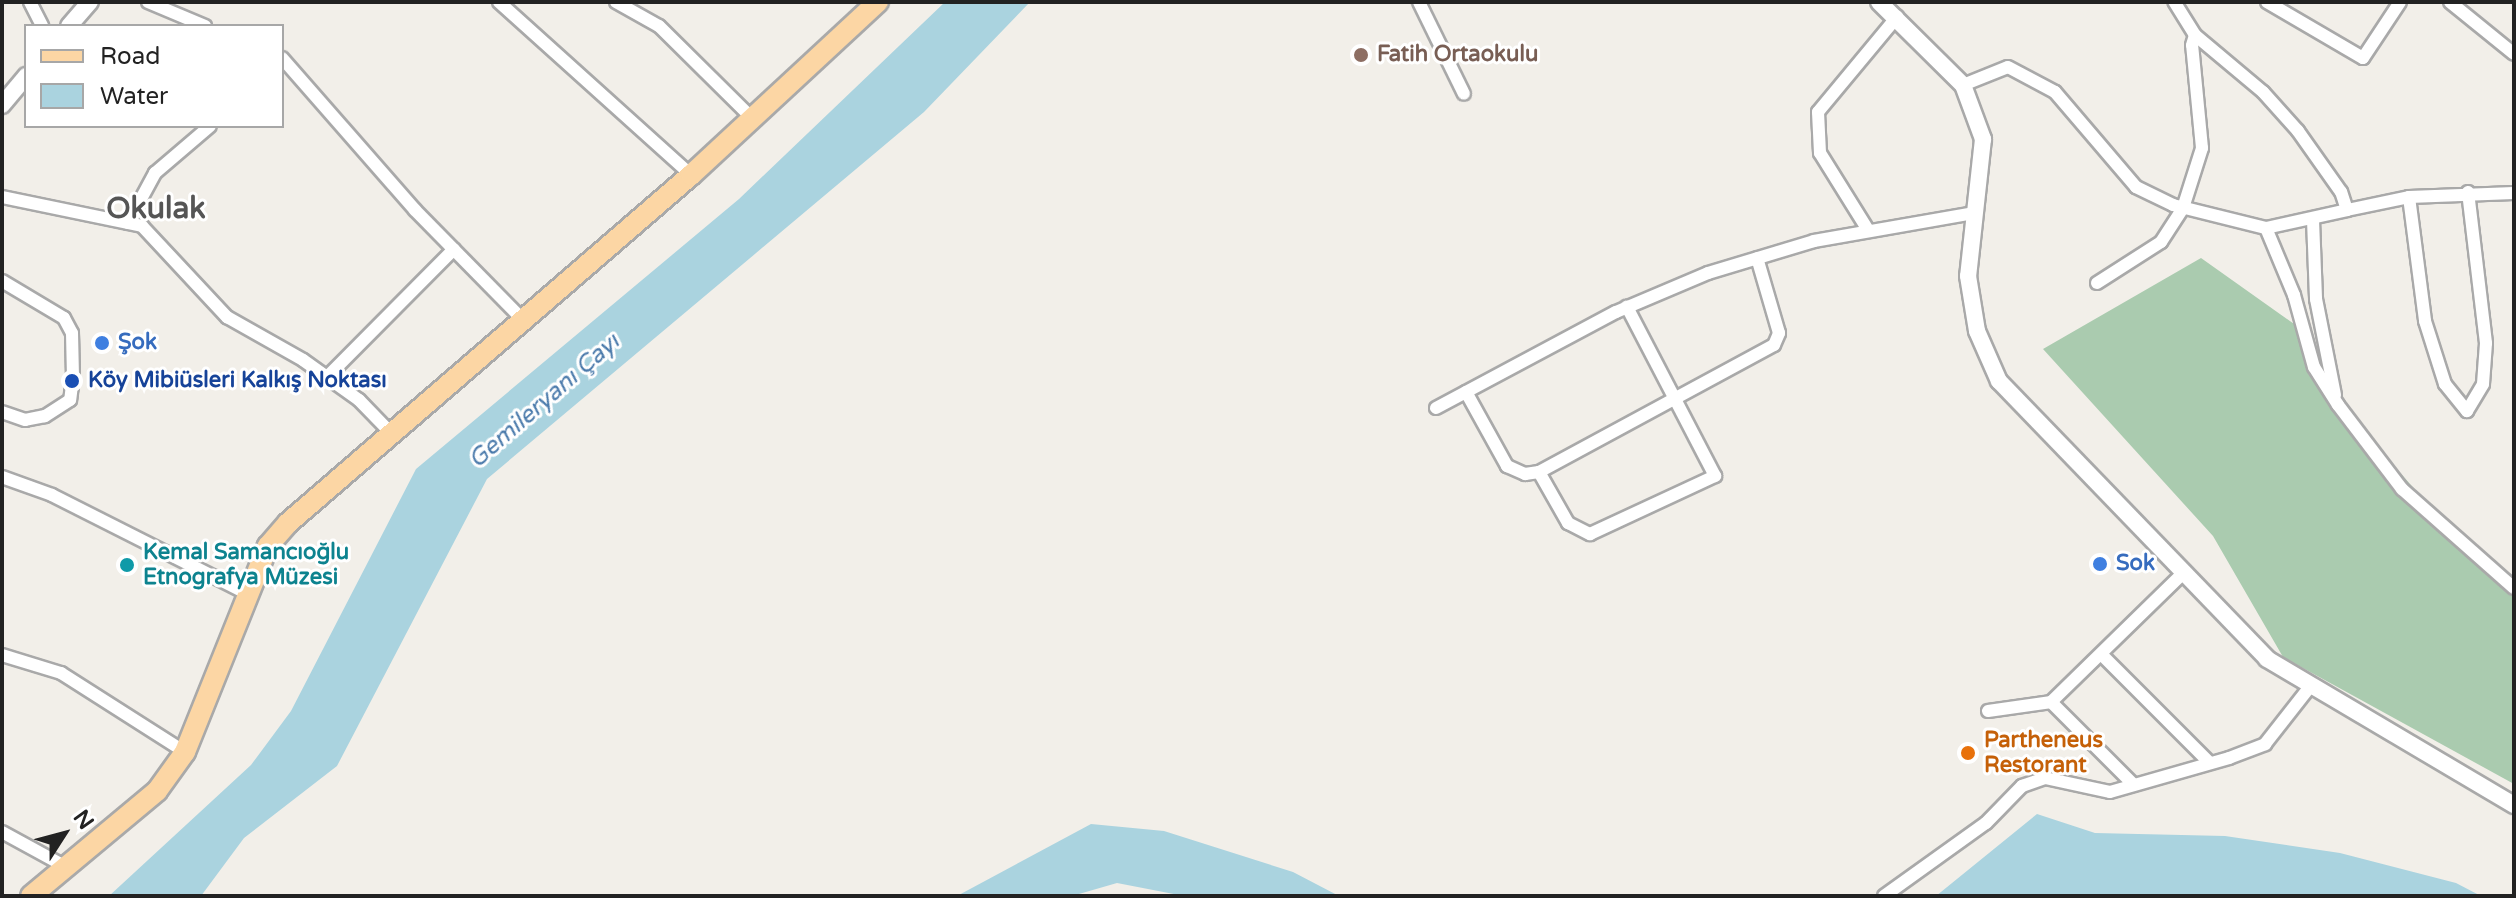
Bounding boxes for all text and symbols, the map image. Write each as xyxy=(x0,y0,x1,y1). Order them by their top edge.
legend xyxy=(24,24,284,128)
text: Road xyxy=(100,42,160,71)
place label: Fatih Ortaokulu xyxy=(1377,42,1538,68)
marker: Fatih Ortaokulu xyxy=(1352,46,1370,64)
text: Water xyxy=(100,82,168,111)
district label: Okulak xyxy=(106,191,206,227)
water label: Gemileryanı Çayı xyxy=(463,328,625,474)
place label: Şok xyxy=(118,330,157,356)
marker: Şok xyxy=(93,334,111,352)
place label: Köy Mibiüsleri Kalkış Noktası xyxy=(88,368,387,394)
marker: Köy Mibiüsleri Kalkış Noktası xyxy=(63,372,81,390)
place label: Kemal Samancıoğlu Etnografya Müzesi xyxy=(143,539,349,590)
place label: Sok xyxy=(2116,551,2155,577)
marker: Sok xyxy=(2091,555,2109,573)
marker: Kemal Samancıoğlu Etnografya Müzesi xyxy=(118,556,136,574)
place label: Partheneus Restorant xyxy=(1984,727,2103,778)
marker: Partheneus Restorant xyxy=(1959,744,1977,762)
north arrow xyxy=(24,794,104,874)
text: N xyxy=(68,805,99,835)

